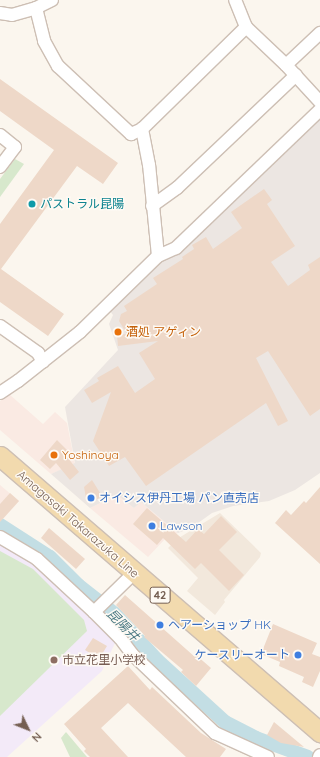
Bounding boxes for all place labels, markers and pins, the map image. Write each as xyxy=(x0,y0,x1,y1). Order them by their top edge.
place label: パストラル昆陽 xyxy=(40,197,124,211)
marker: パストラル昆陽 xyxy=(27,199,37,209)
place label: 酒処 アゲィン xyxy=(126,325,201,339)
marker: 酒処 アゲィン xyxy=(113,327,123,337)
place label: Yoshinoya xyxy=(62,448,119,462)
marker: Yoshinoya xyxy=(49,450,59,460)
place label: オイシス伊丹工場 パン直売店 xyxy=(99,491,258,505)
marker: オイシス伊丹工場 パン直売店 xyxy=(86,493,96,503)
place label: Lawson xyxy=(160,519,202,533)
marker: Lawson xyxy=(147,521,157,531)
place label: ヘアーショップ HK xyxy=(168,618,271,632)
marker: ヘアーショップ HK xyxy=(155,620,165,630)
place label: ケースリーオート xyxy=(194,648,290,662)
marker: ケースリーオート xyxy=(293,650,303,660)
place label: 市立花里小学校 xyxy=(62,653,146,667)
marker: 市立花里小学校 xyxy=(49,655,59,665)

